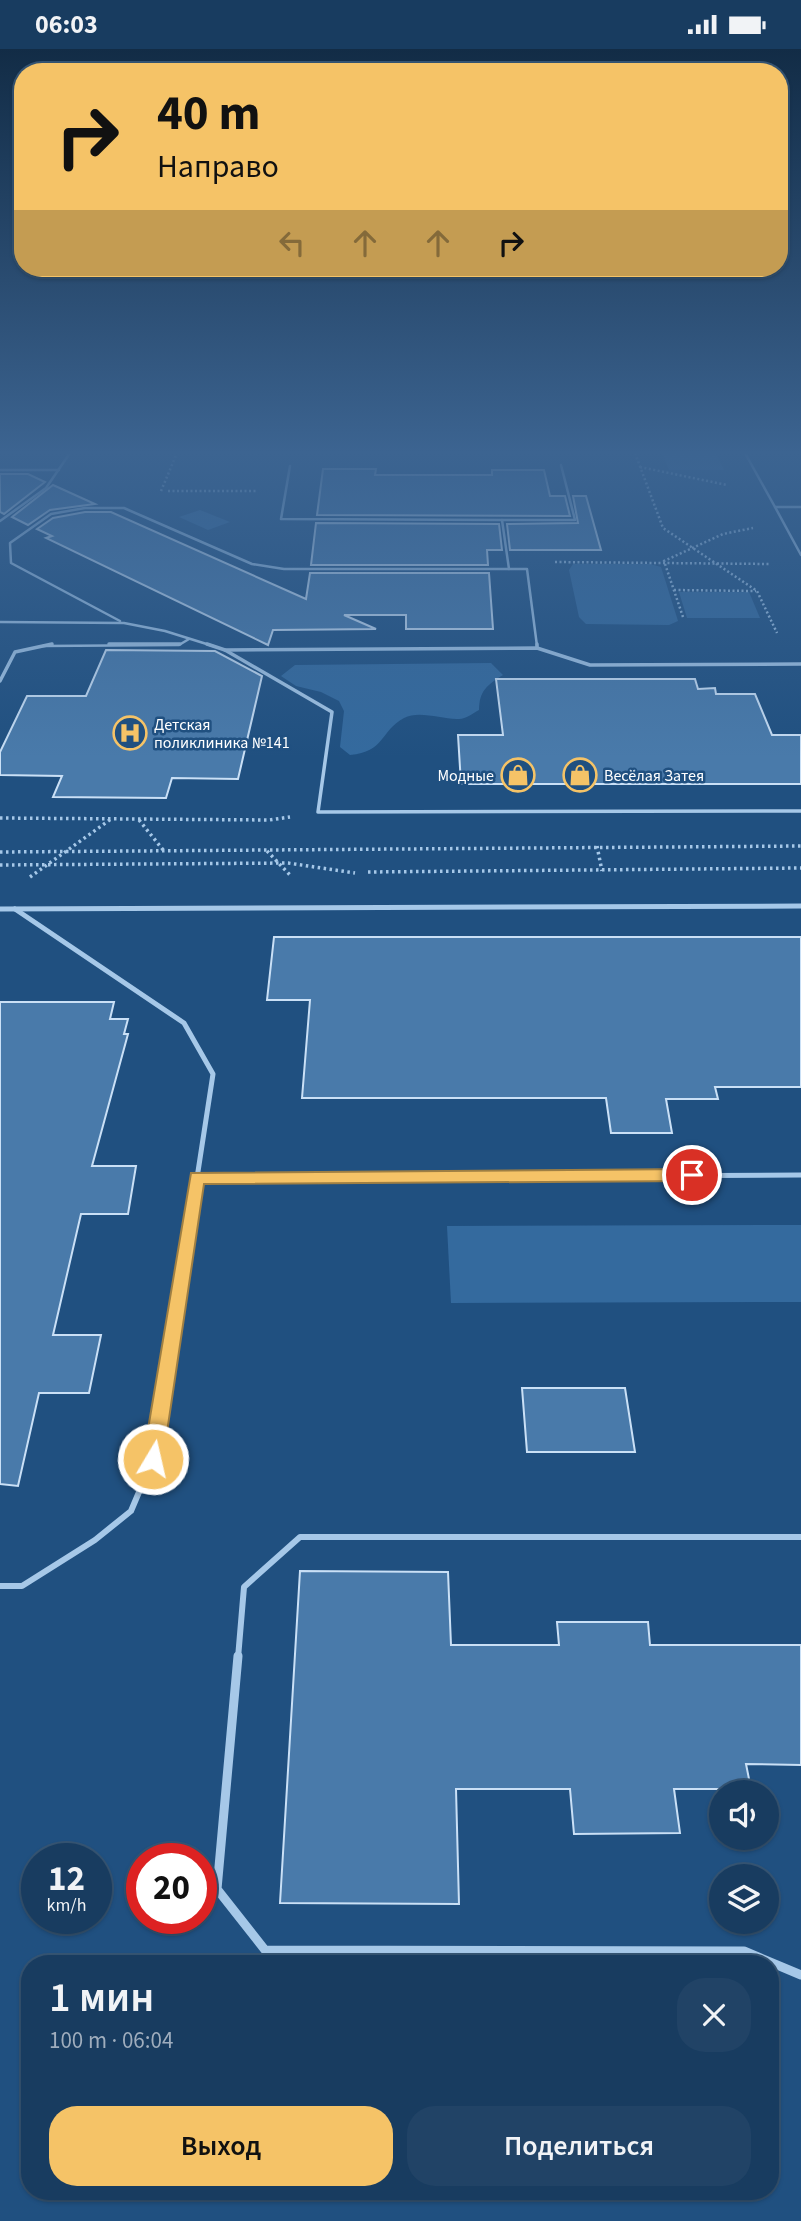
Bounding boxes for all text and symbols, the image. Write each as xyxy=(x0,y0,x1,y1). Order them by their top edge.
text: 06:03 xyxy=(35,6,98,43)
text: 40 m xyxy=(157,79,261,149)
icon: right xyxy=(42,91,133,182)
text: Направо xyxy=(157,144,279,190)
icon: left xyxy=(273,224,311,262)
icon: ahead xyxy=(346,224,384,262)
icon: ahead xyxy=(419,224,457,262)
icon: right xyxy=(492,224,530,262)
hospital icon: Детская поликлиника №141 xyxy=(111,714,149,752)
place label: Детская поликлиника №141 xyxy=(154,714,290,754)
shop icon: Модные xyxy=(499,756,537,794)
shop icon: Весёлая Затея xyxy=(561,756,599,794)
place label: Модные xyxy=(437,765,494,787)
place label: Весёлая Затея xyxy=(604,765,704,787)
pin xyxy=(662,1145,722,1205)
icon: arrive xyxy=(673,1156,711,1194)
position arrow xyxy=(116,1422,190,1496)
map controls xyxy=(709,1780,779,1934)
button: sound xyxy=(709,1780,779,1850)
speed limit sign: 20 xyxy=(126,1843,217,1934)
text: 12 xyxy=(48,1854,85,1904)
button: layers xyxy=(709,1864,779,1934)
text: km/h xyxy=(47,1893,86,1918)
text: 1 мин xyxy=(49,1968,154,2028)
button: close xyxy=(677,1978,751,2052)
text: 100 m · 06:04 xyxy=(49,2024,173,2057)
button: Выход xyxy=(49,2106,393,2186)
button: Поделиться xyxy=(407,2106,751,2186)

